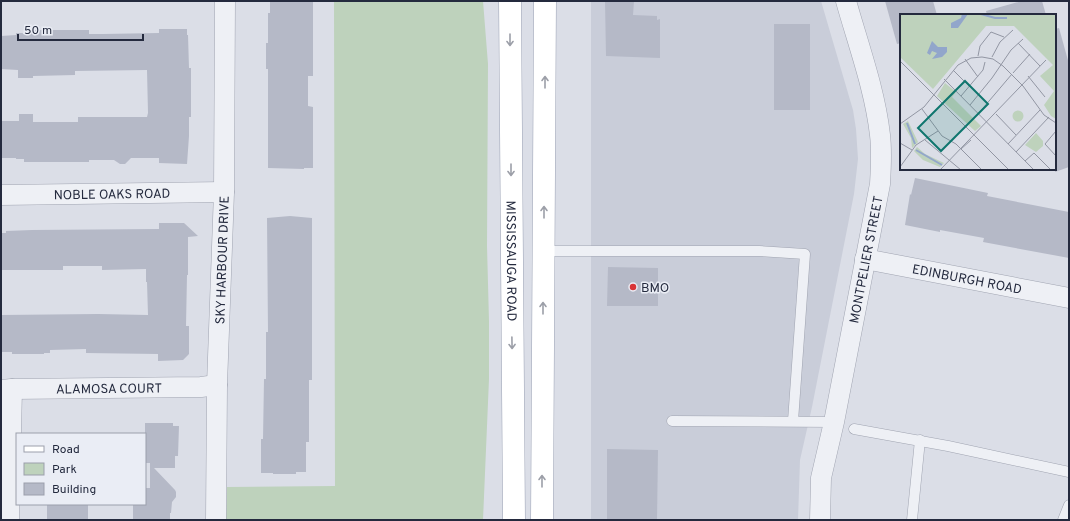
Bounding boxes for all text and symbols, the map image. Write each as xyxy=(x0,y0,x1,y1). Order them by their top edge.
inset map xyxy=(900,14,1056,170)
scale bar xyxy=(18,16,143,42)
text: 50 m xyxy=(24,23,52,39)
one-way arrow xyxy=(506,33,514,46)
one-way arrow xyxy=(541,76,549,89)
one-way arrow xyxy=(507,163,515,176)
street label: NOBLE OAKS ROAD xyxy=(54,187,171,204)
street label: MONTPELIER STREET xyxy=(847,195,888,325)
street label: SKY HARBOUR DRIVE xyxy=(213,196,234,325)
street label: MISSISSAUGA ROAD xyxy=(502,200,518,322)
one-way arrow xyxy=(540,206,548,219)
street label: EDINBURGH ROAD xyxy=(911,262,1023,299)
place label: BMO xyxy=(641,281,669,297)
marker: BMO xyxy=(628,282,638,292)
one-way arrow xyxy=(539,302,547,315)
one-way arrow xyxy=(508,336,516,349)
street label: ALAMOSA COURT xyxy=(56,381,162,399)
legend xyxy=(16,433,146,505)
text: Road xyxy=(52,442,80,458)
text: Park xyxy=(52,462,77,478)
one-way arrow xyxy=(538,475,546,488)
text: Building xyxy=(52,482,96,498)

